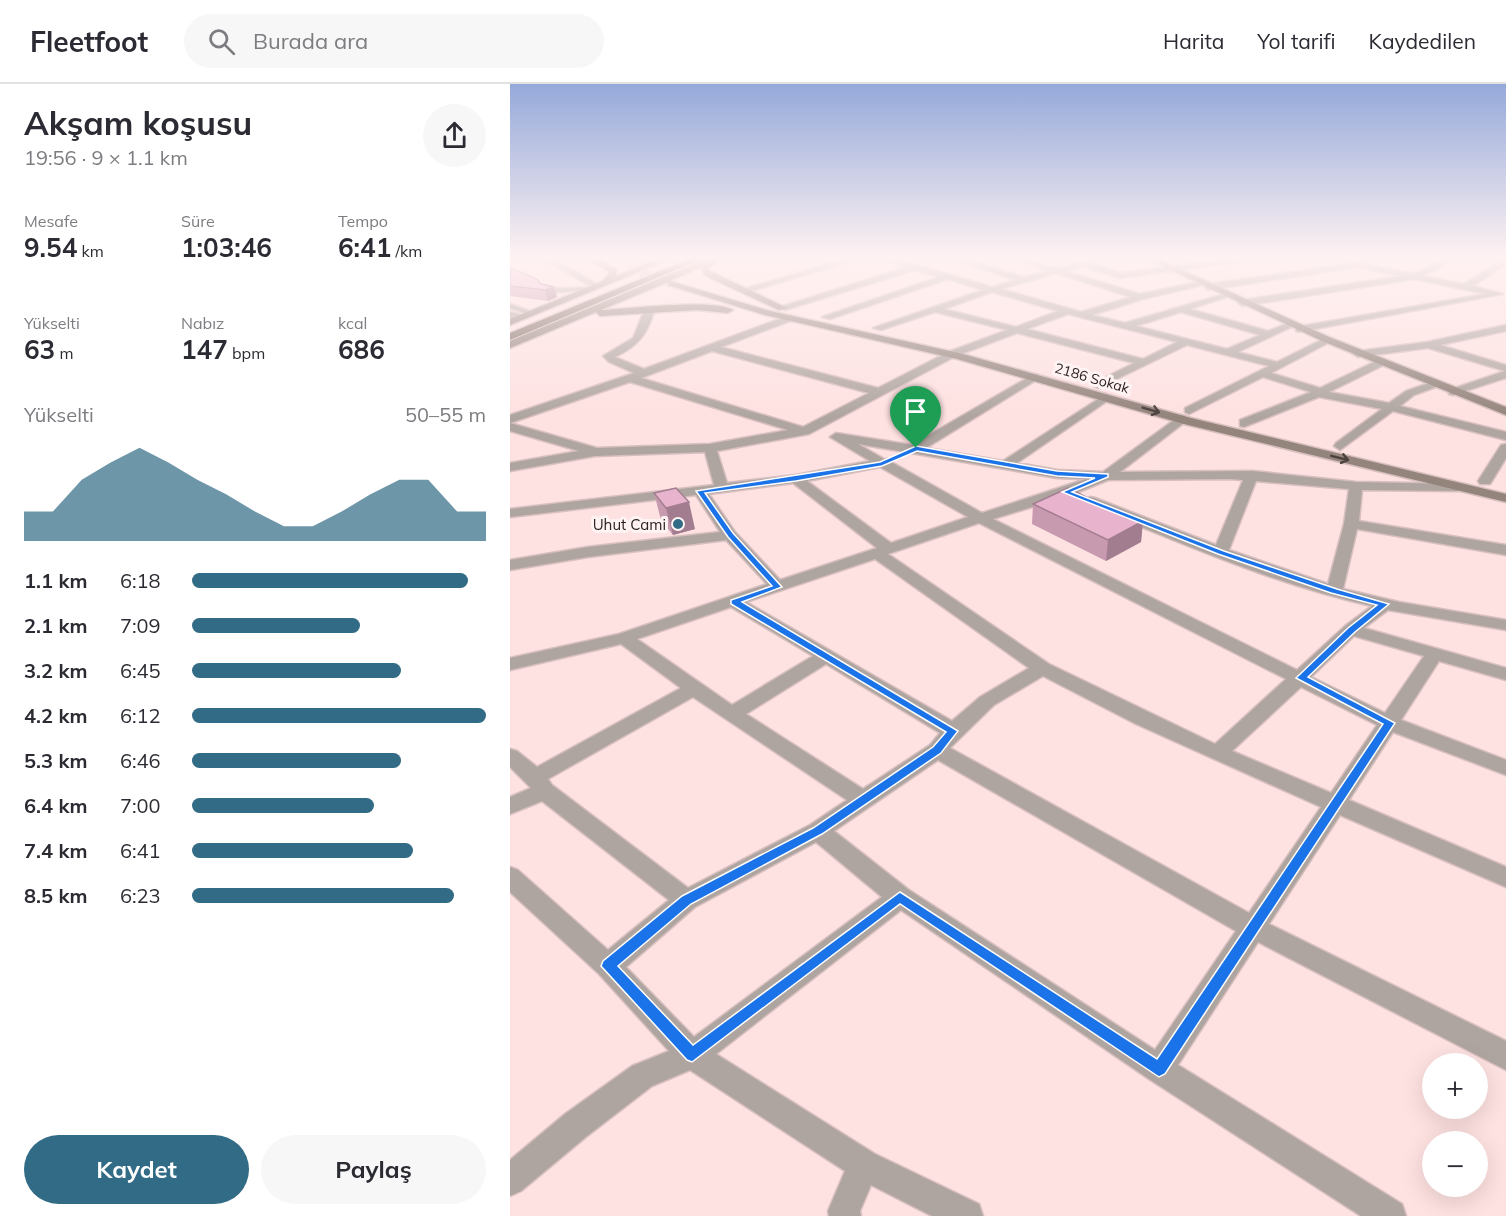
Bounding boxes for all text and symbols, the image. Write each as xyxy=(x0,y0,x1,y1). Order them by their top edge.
search box xyxy=(184,14,604,68)
text: Fleetfoot xyxy=(30,24,148,59)
icon: search xyxy=(205,25,238,58)
text: Burada ara xyxy=(253,27,368,55)
text: Harita xyxy=(1163,28,1224,54)
text: Yol tarifi xyxy=(1257,28,1336,54)
text: Kaydedilen xyxy=(1369,28,1476,54)
text: Akşam koşusu xyxy=(24,102,252,143)
button: share xyxy=(423,104,486,167)
text: 19:56 · 9 × 1.1 km xyxy=(24,145,188,170)
text: Mesafe xyxy=(24,211,78,231)
text: Süre xyxy=(181,211,215,231)
text: Tempo xyxy=(338,211,388,231)
text: 9.54 xyxy=(24,231,77,264)
text: 1:03:46 xyxy=(181,231,272,264)
text: 6:41 xyxy=(338,231,391,264)
text: km xyxy=(77,241,104,261)
text: /km xyxy=(391,241,422,261)
text: Yükselti xyxy=(24,313,80,333)
text: Nabız xyxy=(181,313,224,333)
text: kcal xyxy=(338,313,367,333)
text: 63 xyxy=(24,333,55,366)
text: 147 xyxy=(181,333,228,366)
text: 686 xyxy=(338,333,385,366)
text: m xyxy=(55,343,73,363)
text: bpm xyxy=(228,343,265,363)
street label: 2186 Sokak xyxy=(1053,359,1132,397)
pin xyxy=(890,386,941,448)
icon: arrive xyxy=(899,395,932,428)
text: Yükselti xyxy=(24,402,94,427)
text: 50–55 m xyxy=(405,402,486,427)
one-way arrow xyxy=(1141,405,1160,416)
one-way arrow xyxy=(1331,453,1350,465)
place label: Uhut Cami xyxy=(593,515,666,534)
marker: Uhut Cami xyxy=(671,517,685,531)
text: 1.1 km xyxy=(24,568,87,593)
text: 6:18 xyxy=(120,568,161,593)
text: 2.1 km xyxy=(24,613,87,638)
text: 7:09 xyxy=(120,613,161,638)
text: 3.2 km xyxy=(24,658,87,683)
text: 6:45 xyxy=(120,658,161,683)
text: 4.2 km xyxy=(24,703,87,728)
text: 6:12 xyxy=(120,703,161,728)
text: 5.3 km xyxy=(24,748,87,773)
text: 6:46 xyxy=(120,748,161,773)
text: 6.4 km xyxy=(24,793,87,818)
text: 7:00 xyxy=(120,793,161,818)
text: 7.4 km xyxy=(24,838,87,863)
text: 6:41 xyxy=(120,838,161,863)
text: 8.5 km xyxy=(24,883,87,908)
text: 6:23 xyxy=(120,883,161,908)
map controls xyxy=(1422,1053,1488,1197)
button: + xyxy=(1422,1053,1488,1119)
button: − xyxy=(1422,1131,1488,1197)
button: Kaydet xyxy=(24,1135,249,1204)
button: Paylaş xyxy=(261,1135,486,1204)

